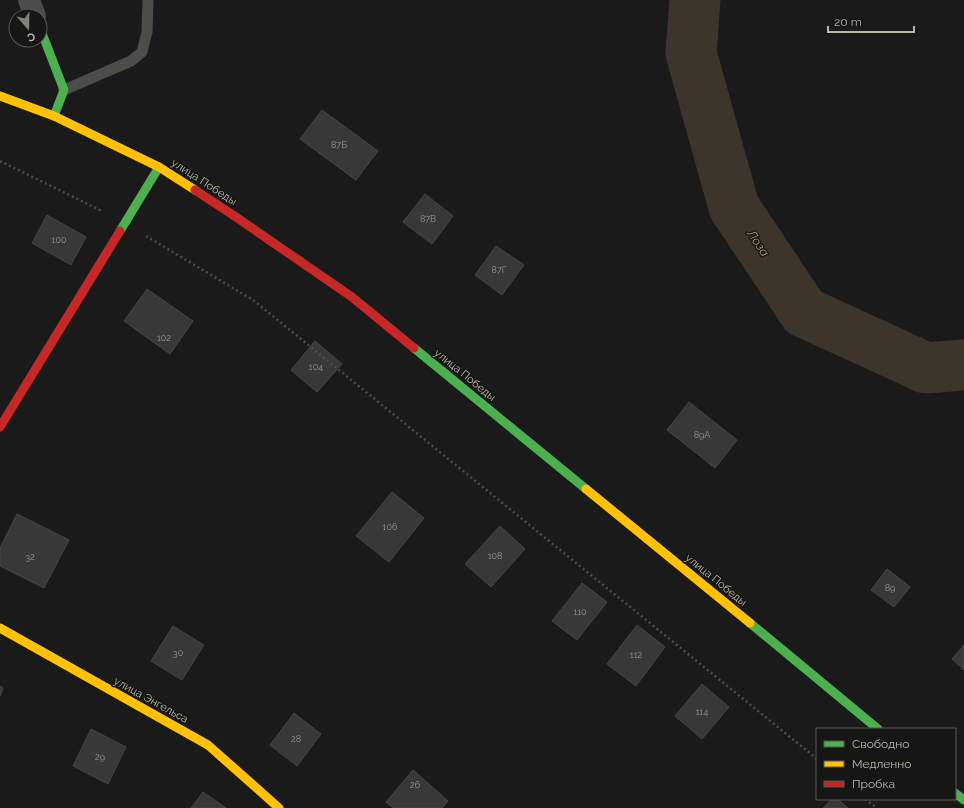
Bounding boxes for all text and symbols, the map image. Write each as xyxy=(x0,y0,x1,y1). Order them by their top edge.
north arrow xyxy=(8,8,48,48)
scale bar xyxy=(828,8,914,34)
text: 20 m xyxy=(834,15,862,29)
text: С xyxy=(25,30,37,44)
house number: 87Б xyxy=(331,140,347,150)
street label: улица Победы xyxy=(169,156,239,208)
house number: 87В xyxy=(420,214,436,224)
water label: Лоза xyxy=(743,226,772,259)
house number: 100 xyxy=(52,235,67,245)
house number: 87Г xyxy=(492,265,507,275)
house number: 102 xyxy=(157,333,171,343)
street label: улица Победы xyxy=(432,346,498,404)
house number: 104 xyxy=(309,362,323,372)
house number: 89А xyxy=(694,430,710,440)
house number: 106 xyxy=(383,522,398,532)
house number: 108 xyxy=(488,551,502,561)
street label: улица Победы xyxy=(683,551,749,609)
house number: 32 xyxy=(25,552,35,562)
house number: 89 xyxy=(885,583,895,593)
house number: 110 xyxy=(573,607,587,617)
house number: 30 xyxy=(173,648,184,658)
house number: 112 xyxy=(630,650,643,660)
street label: улица Энгельса xyxy=(112,674,190,726)
house number: 114 xyxy=(696,707,708,717)
legend xyxy=(816,728,956,800)
house number: 28 xyxy=(291,734,301,744)
text: Свободно xyxy=(852,737,909,751)
house number: 29 xyxy=(95,752,105,762)
text: Медленно xyxy=(852,757,911,771)
text: Пробка xyxy=(852,777,895,791)
house number: 26 xyxy=(410,780,421,790)

